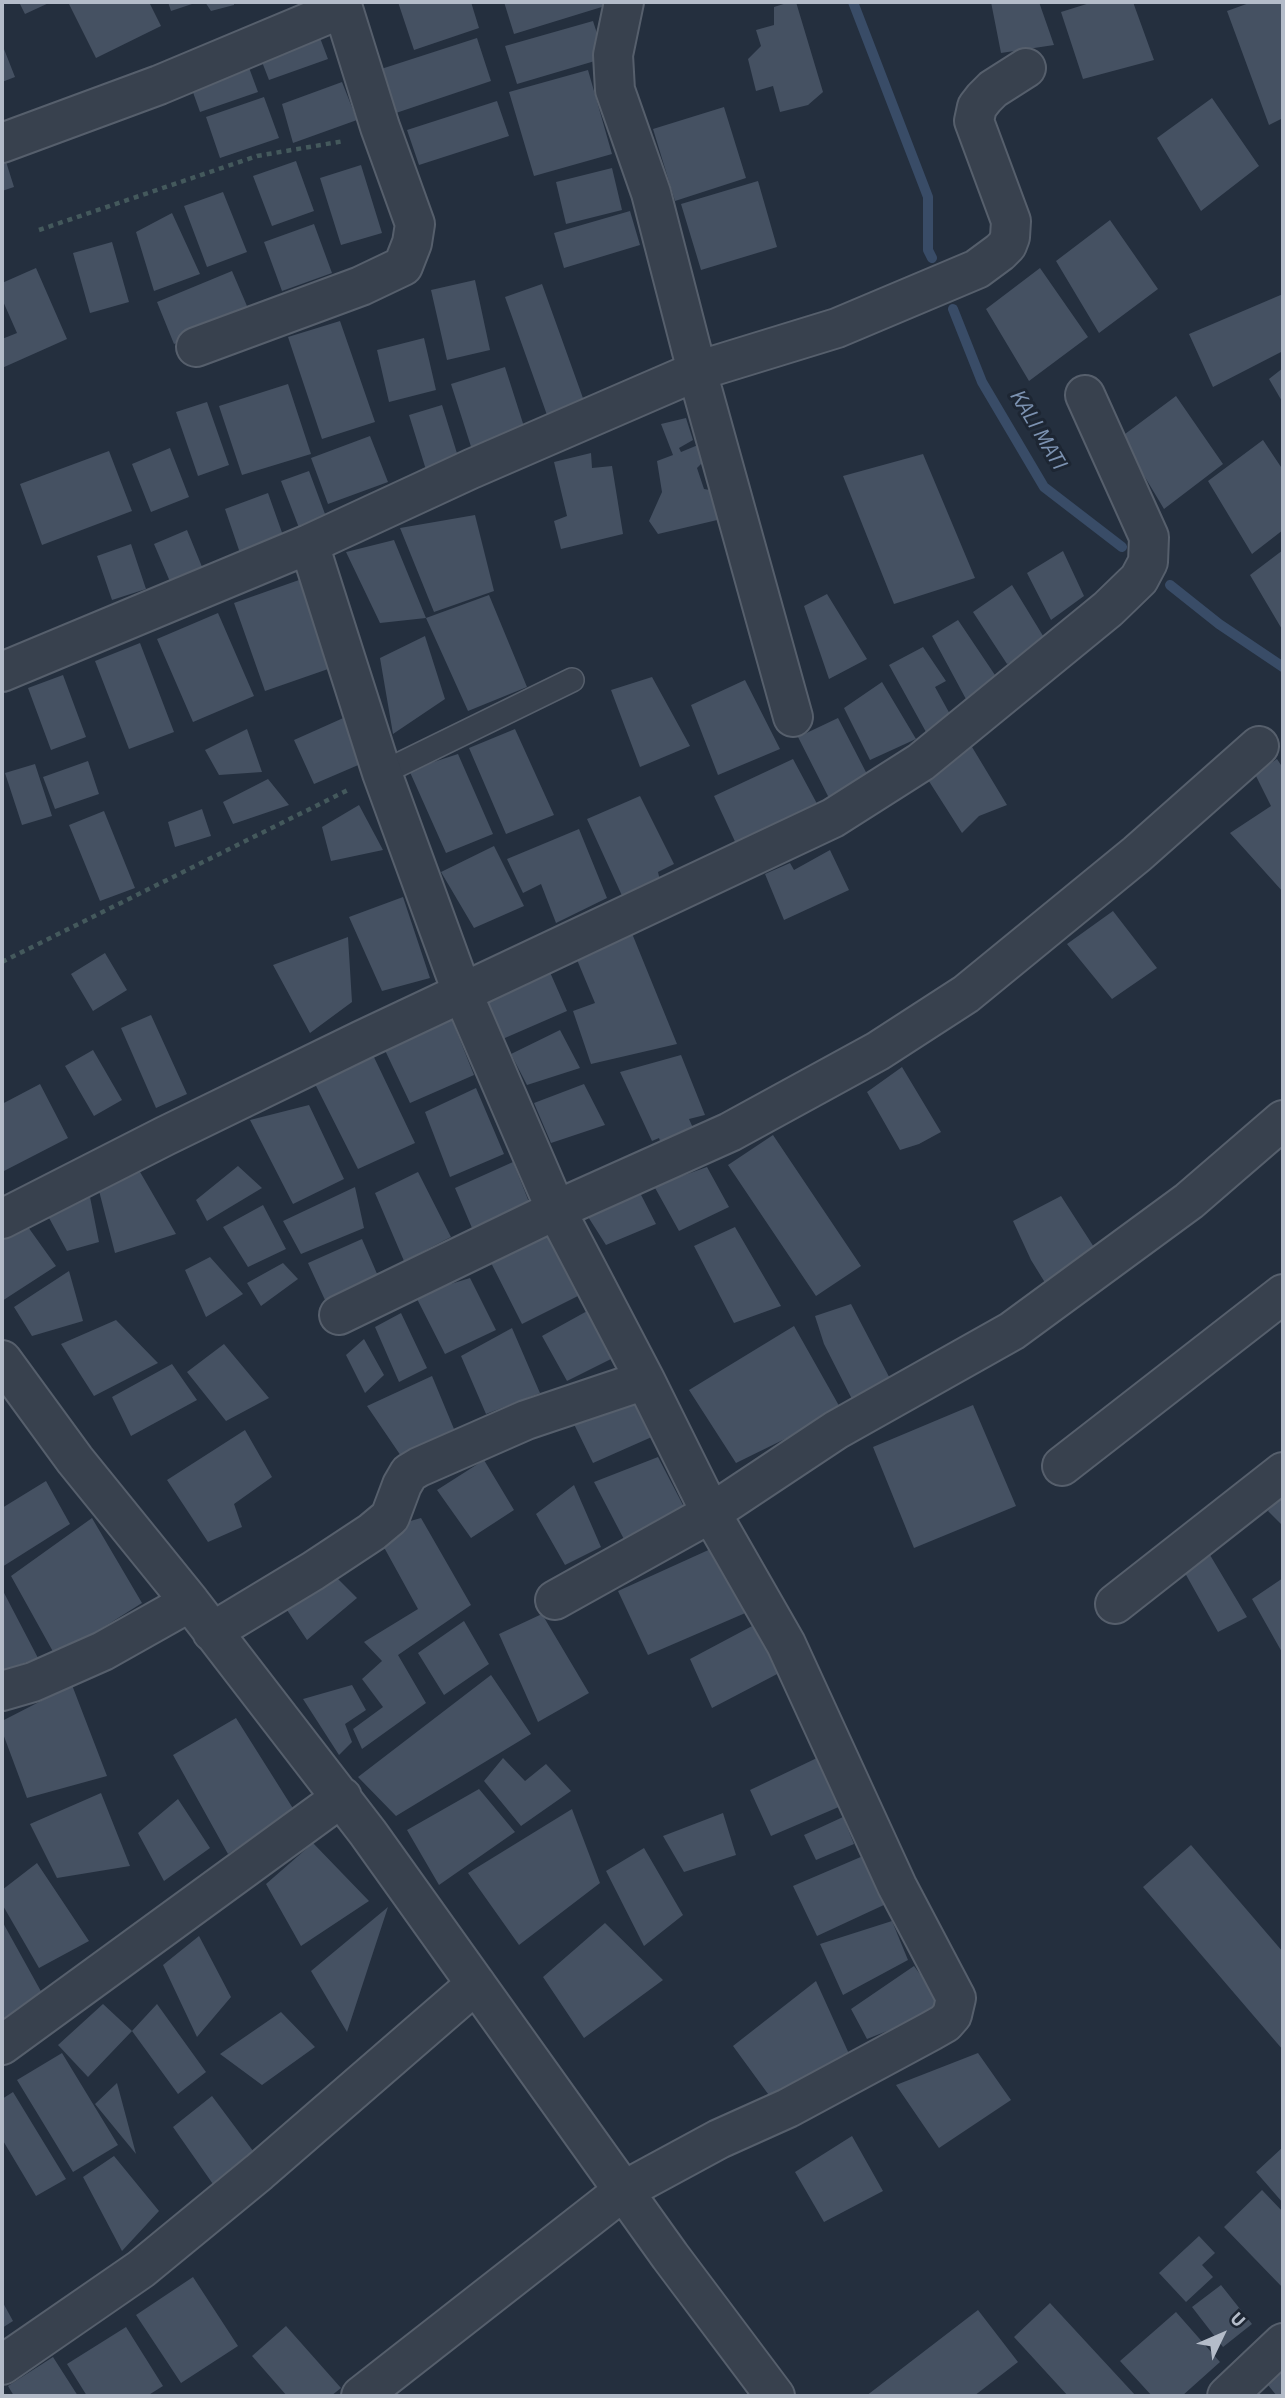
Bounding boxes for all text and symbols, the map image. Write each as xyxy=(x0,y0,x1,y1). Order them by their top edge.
water label: KALI MATI xyxy=(1002,386,1072,476)
north arrow xyxy=(1187,2300,1257,2370)
text: U xyxy=(1223,2306,1252,2334)

